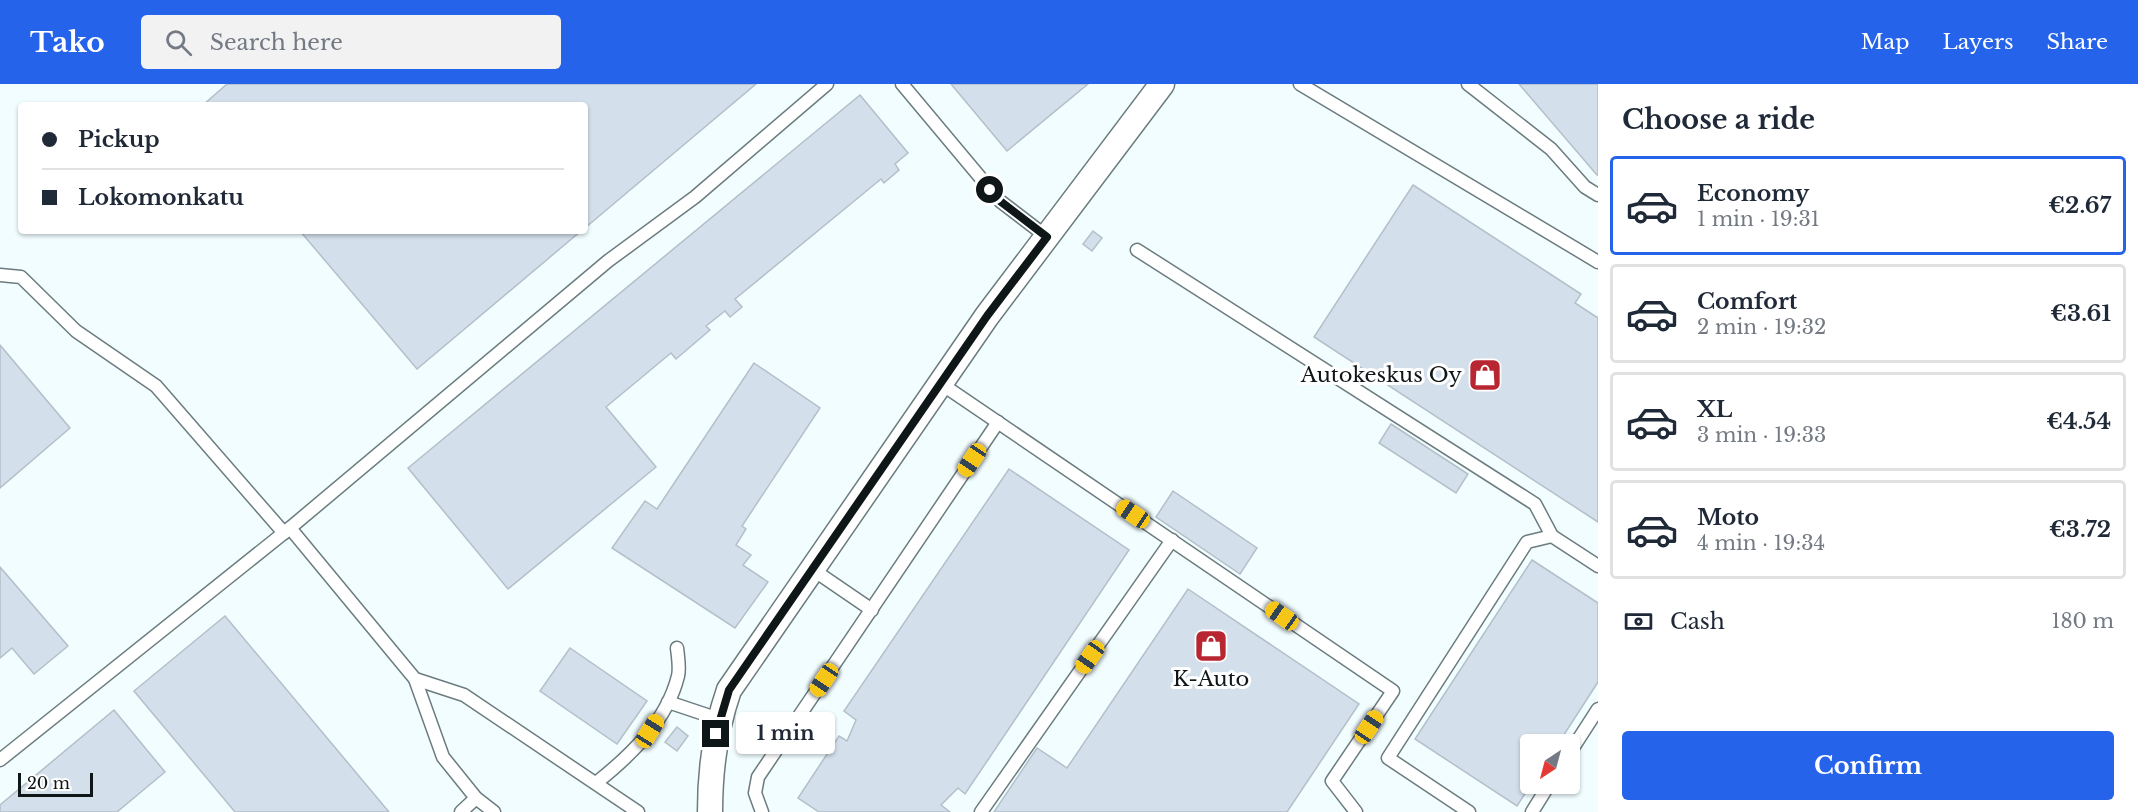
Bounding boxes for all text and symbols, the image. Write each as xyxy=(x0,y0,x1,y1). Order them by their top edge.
search box xyxy=(141,15,561,69)
text: Tako xyxy=(30,25,105,60)
icon: search xyxy=(162,26,195,59)
text: Search here xyxy=(210,29,343,56)
text: Map xyxy=(1861,29,1910,55)
text: Layers xyxy=(1943,29,2014,55)
text: Share xyxy=(2047,29,2108,55)
text: Choose a ride xyxy=(1622,103,1815,136)
text: Pickup xyxy=(78,126,160,153)
route start xyxy=(976,176,1003,203)
icon: car xyxy=(1625,179,1679,233)
text: Economy xyxy=(1697,180,1809,207)
text: Lokomonkatu xyxy=(78,184,244,211)
text: €2.67 xyxy=(2048,192,2111,219)
text: 1 min · 19:31 xyxy=(1697,207,1820,231)
icon: car xyxy=(1625,287,1679,341)
text: Comfort xyxy=(1697,288,1797,315)
text: €3.61 xyxy=(2050,300,2111,327)
text: 2 min · 19:32 xyxy=(1697,315,1826,339)
shop icon: Autokeskus Oy xyxy=(1467,357,1503,393)
place label: Autokeskus Oy xyxy=(1300,362,1463,388)
icon: car xyxy=(1625,395,1679,449)
text: XL xyxy=(1697,396,1732,423)
text: €4.54 xyxy=(2046,408,2111,435)
text: 3 min · 19:33 xyxy=(1697,423,1826,447)
car xyxy=(954,440,990,480)
car xyxy=(1113,496,1153,532)
icon: car xyxy=(1625,503,1679,557)
text: Moto xyxy=(1697,504,1759,531)
text: €3.72 xyxy=(2049,516,2111,543)
text: 4 min · 19:34 xyxy=(1697,531,1825,555)
car xyxy=(1262,598,1302,634)
icon: cash xyxy=(1622,605,1655,638)
text: Cash xyxy=(1670,608,1725,635)
text: 180 m xyxy=(2051,609,2114,633)
shop icon: K-Auto xyxy=(1193,628,1229,664)
car xyxy=(1072,637,1108,677)
car xyxy=(806,660,842,700)
place label: K-Auto xyxy=(1173,666,1249,692)
car xyxy=(1351,707,1387,747)
car xyxy=(633,711,667,751)
callout: 1 min xyxy=(737,713,836,755)
route end xyxy=(702,720,729,747)
text: 1 min xyxy=(757,721,814,745)
button: Confirm xyxy=(1622,731,2114,800)
north arrow xyxy=(1520,734,1580,794)
map controls xyxy=(1520,734,1580,794)
scale bar xyxy=(18,770,93,798)
text: 20 m xyxy=(27,773,70,793)

